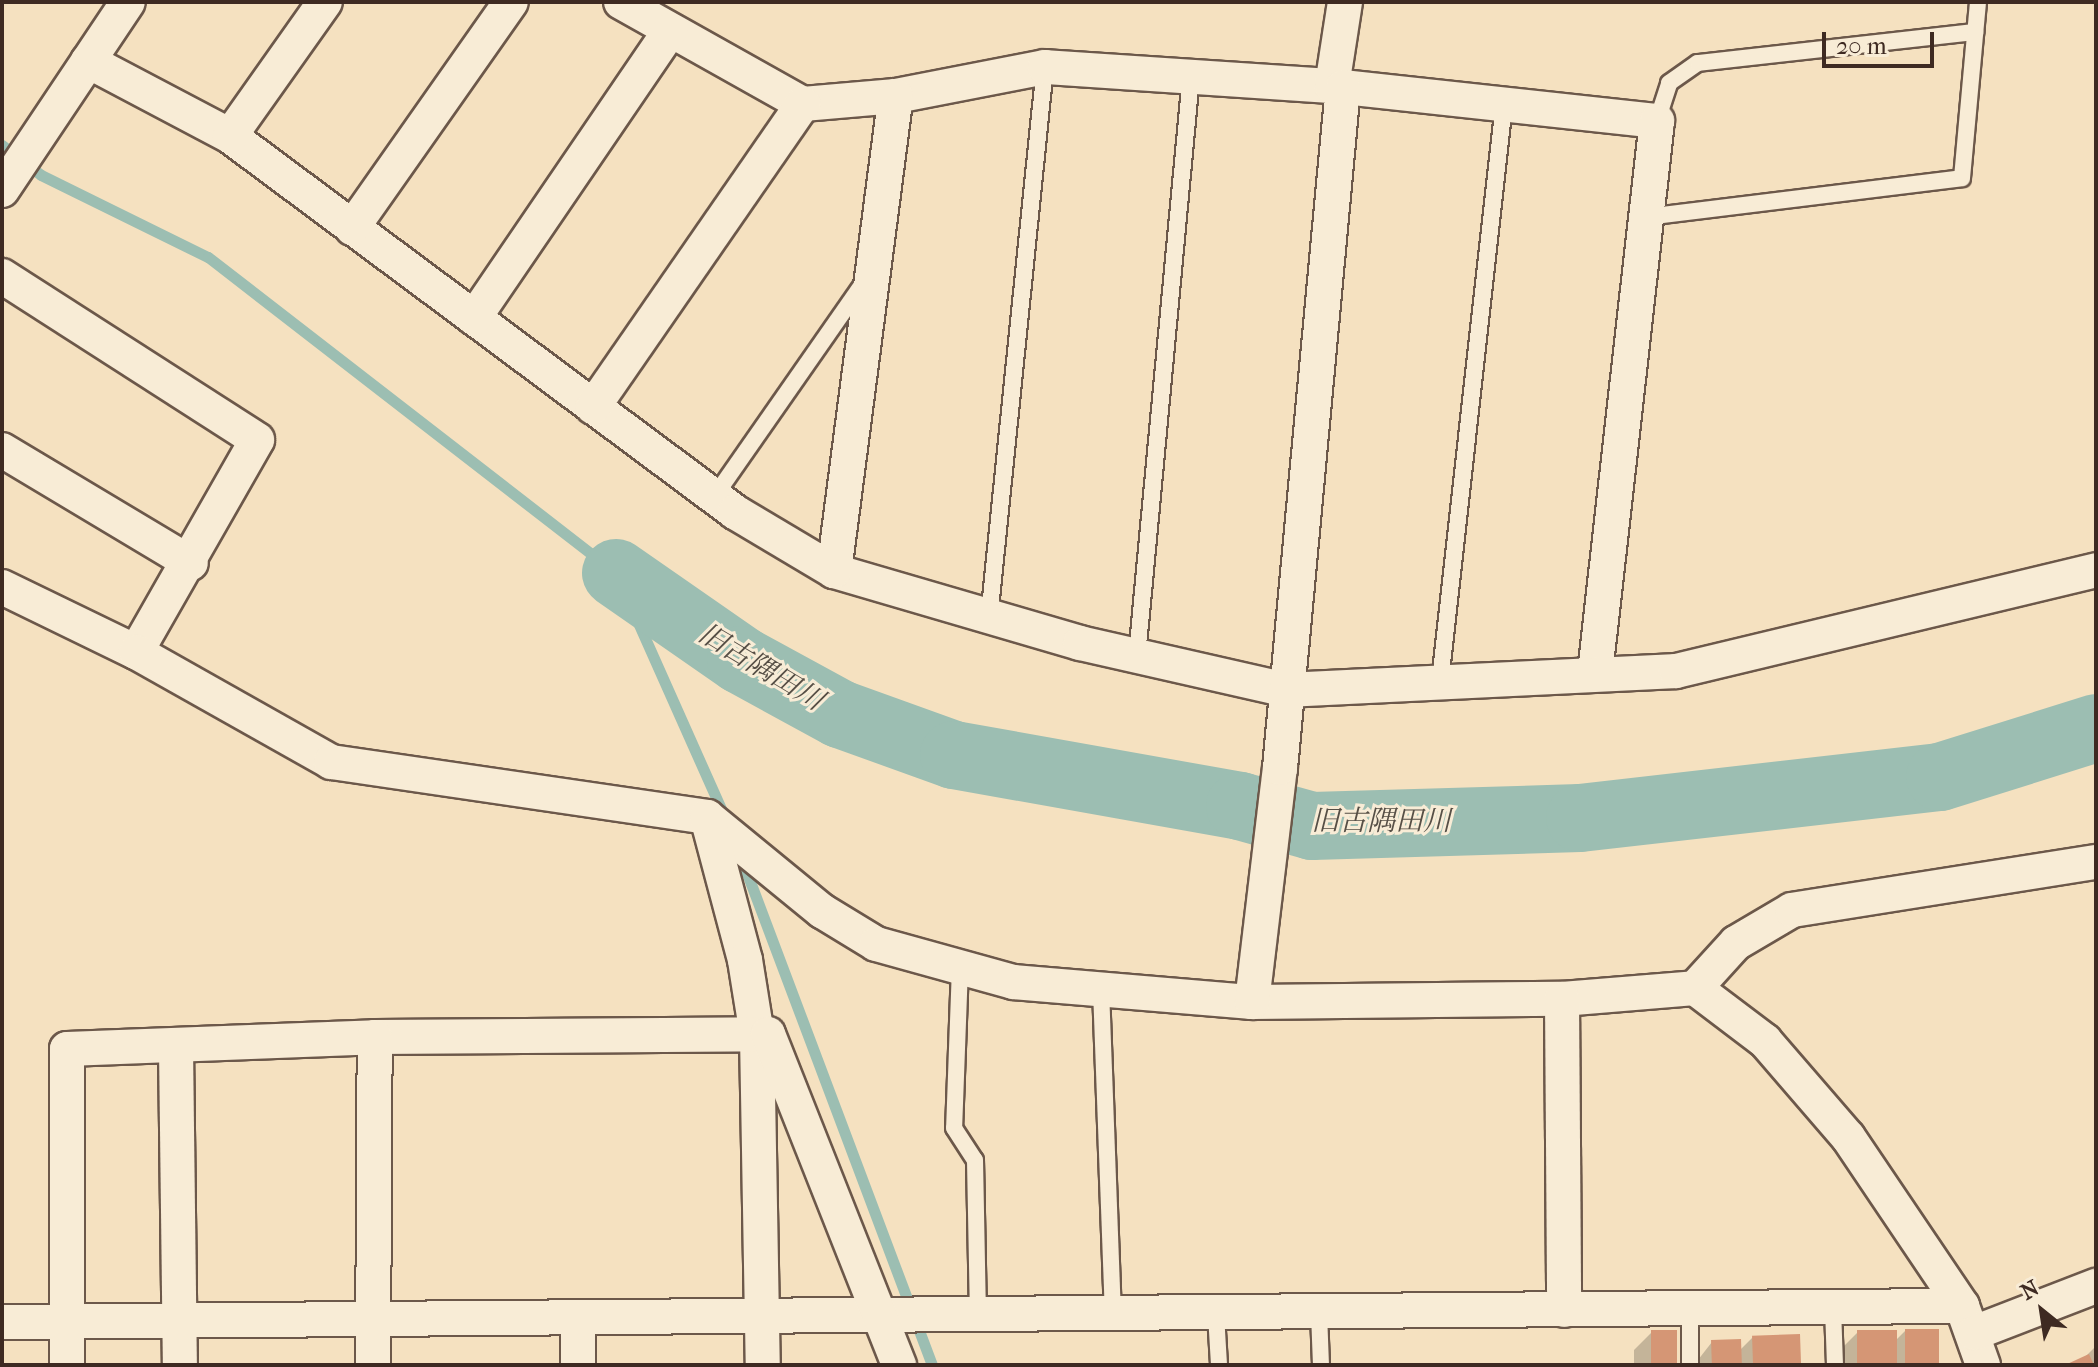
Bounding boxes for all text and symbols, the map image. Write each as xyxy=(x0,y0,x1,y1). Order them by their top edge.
scale bar xyxy=(1826,16,1938,66)
text: 20 m xyxy=(1836,32,1887,60)
water label: 旧古隅田川 xyxy=(692,617,830,717)
water label: 旧古隅田川 xyxy=(1311,804,1451,838)
north arrow xyxy=(2002,1271,2082,1351)
text: N xyxy=(2016,1275,2044,1306)

